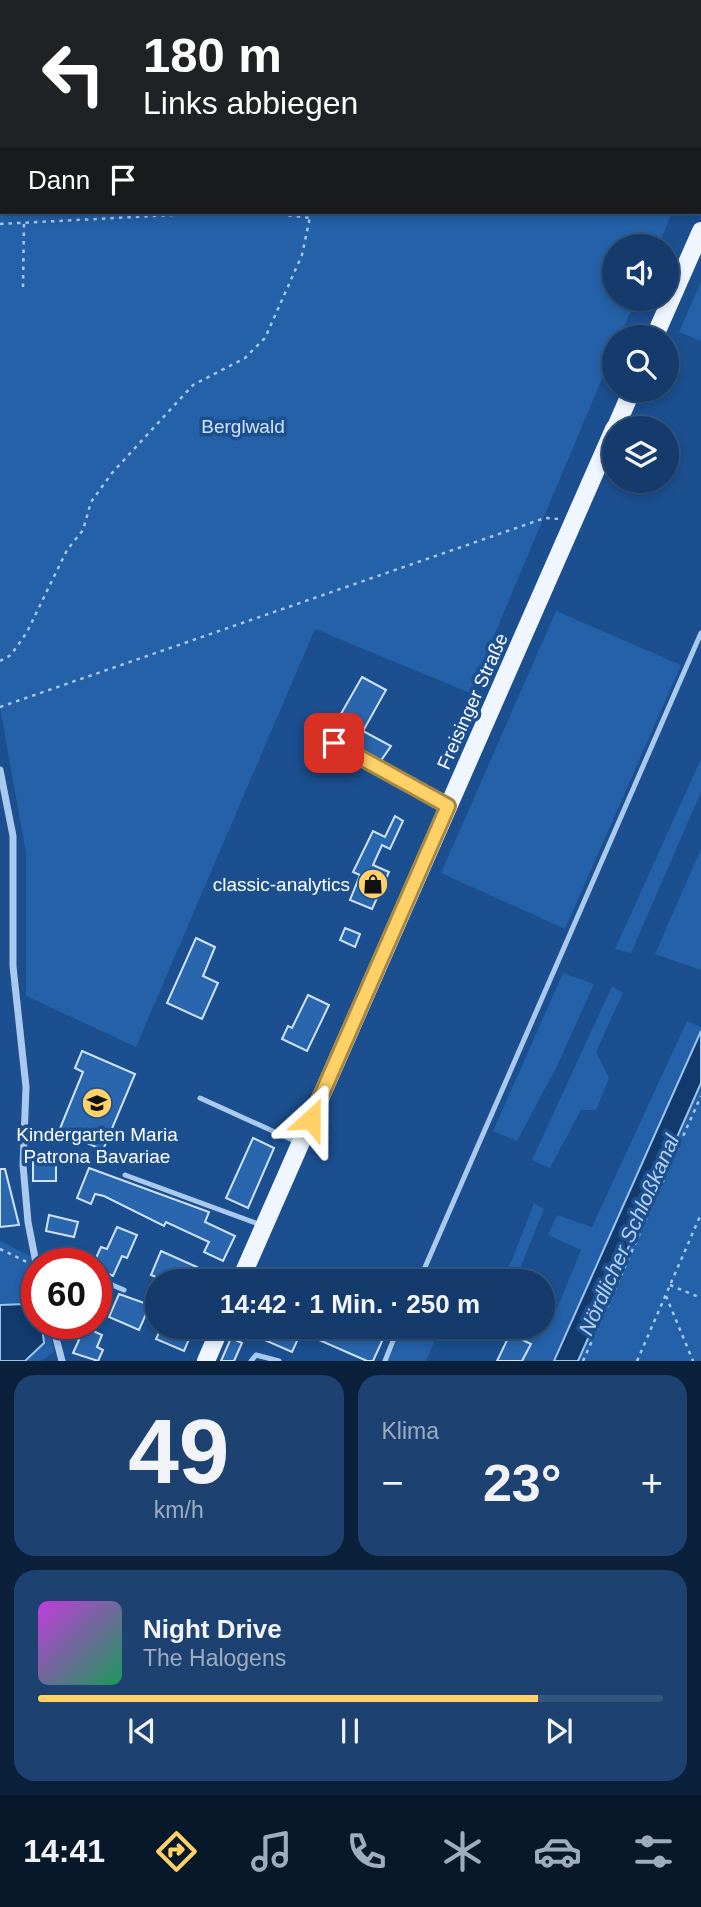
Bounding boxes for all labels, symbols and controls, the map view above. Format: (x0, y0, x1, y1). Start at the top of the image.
icon: left (28, 28, 119, 119)
text: 180 m (143, 28, 282, 82)
text: Links abbiegen (143, 85, 358, 121)
icon: arrive (104, 161, 142, 199)
text: Dann (28, 165, 90, 195)
map controls (602, 234, 679, 493)
button: sound (602, 234, 679, 311)
button: search (602, 325, 679, 402)
park label: Berglwald (201, 416, 285, 437)
button: layers (602, 416, 679, 493)
street label: Freisinger Straße (433, 630, 512, 773)
pin (304, 713, 364, 773)
icon: arrive (315, 724, 353, 762)
shop icon: classic-analytics (356, 867, 390, 901)
place label: classic-analytics (213, 874, 350, 895)
position arrow (274, 1082, 348, 1156)
school or university icon: Kindergarten Maria Patrona Bavariae (80, 1086, 114, 1120)
place label: Kindergarten Maria Patrona Bavariae (16, 1124, 178, 1167)
water label: Nördlicher Schloßkanal (574, 1130, 684, 1339)
speed limit sign: 60 (21, 1248, 112, 1339)
text: 14:42 · 1 Min. · 250 m (220, 1289, 480, 1319)
text: 49 (128, 1401, 229, 1502)
text: Klima (382, 1418, 439, 1444)
text: 23° (483, 1454, 562, 1512)
text: − (382, 1462, 404, 1504)
text: + (641, 1462, 663, 1504)
text: km/h (154, 1497, 204, 1523)
text: Night Drive (143, 1614, 282, 1644)
text: The Halogens (143, 1645, 286, 1671)
icon: previous (123, 1712, 161, 1750)
icon: pause (331, 1712, 369, 1750)
icon: next (540, 1712, 578, 1750)
icon: directions (152, 1827, 201, 1876)
icon: music (247, 1827, 296, 1876)
icon: phone (342, 1827, 391, 1876)
icon: climate (438, 1827, 487, 1876)
icon: car (533, 1827, 582, 1876)
icon: filters (629, 1827, 678, 1876)
text: 14:41 (23, 1833, 105, 1869)

